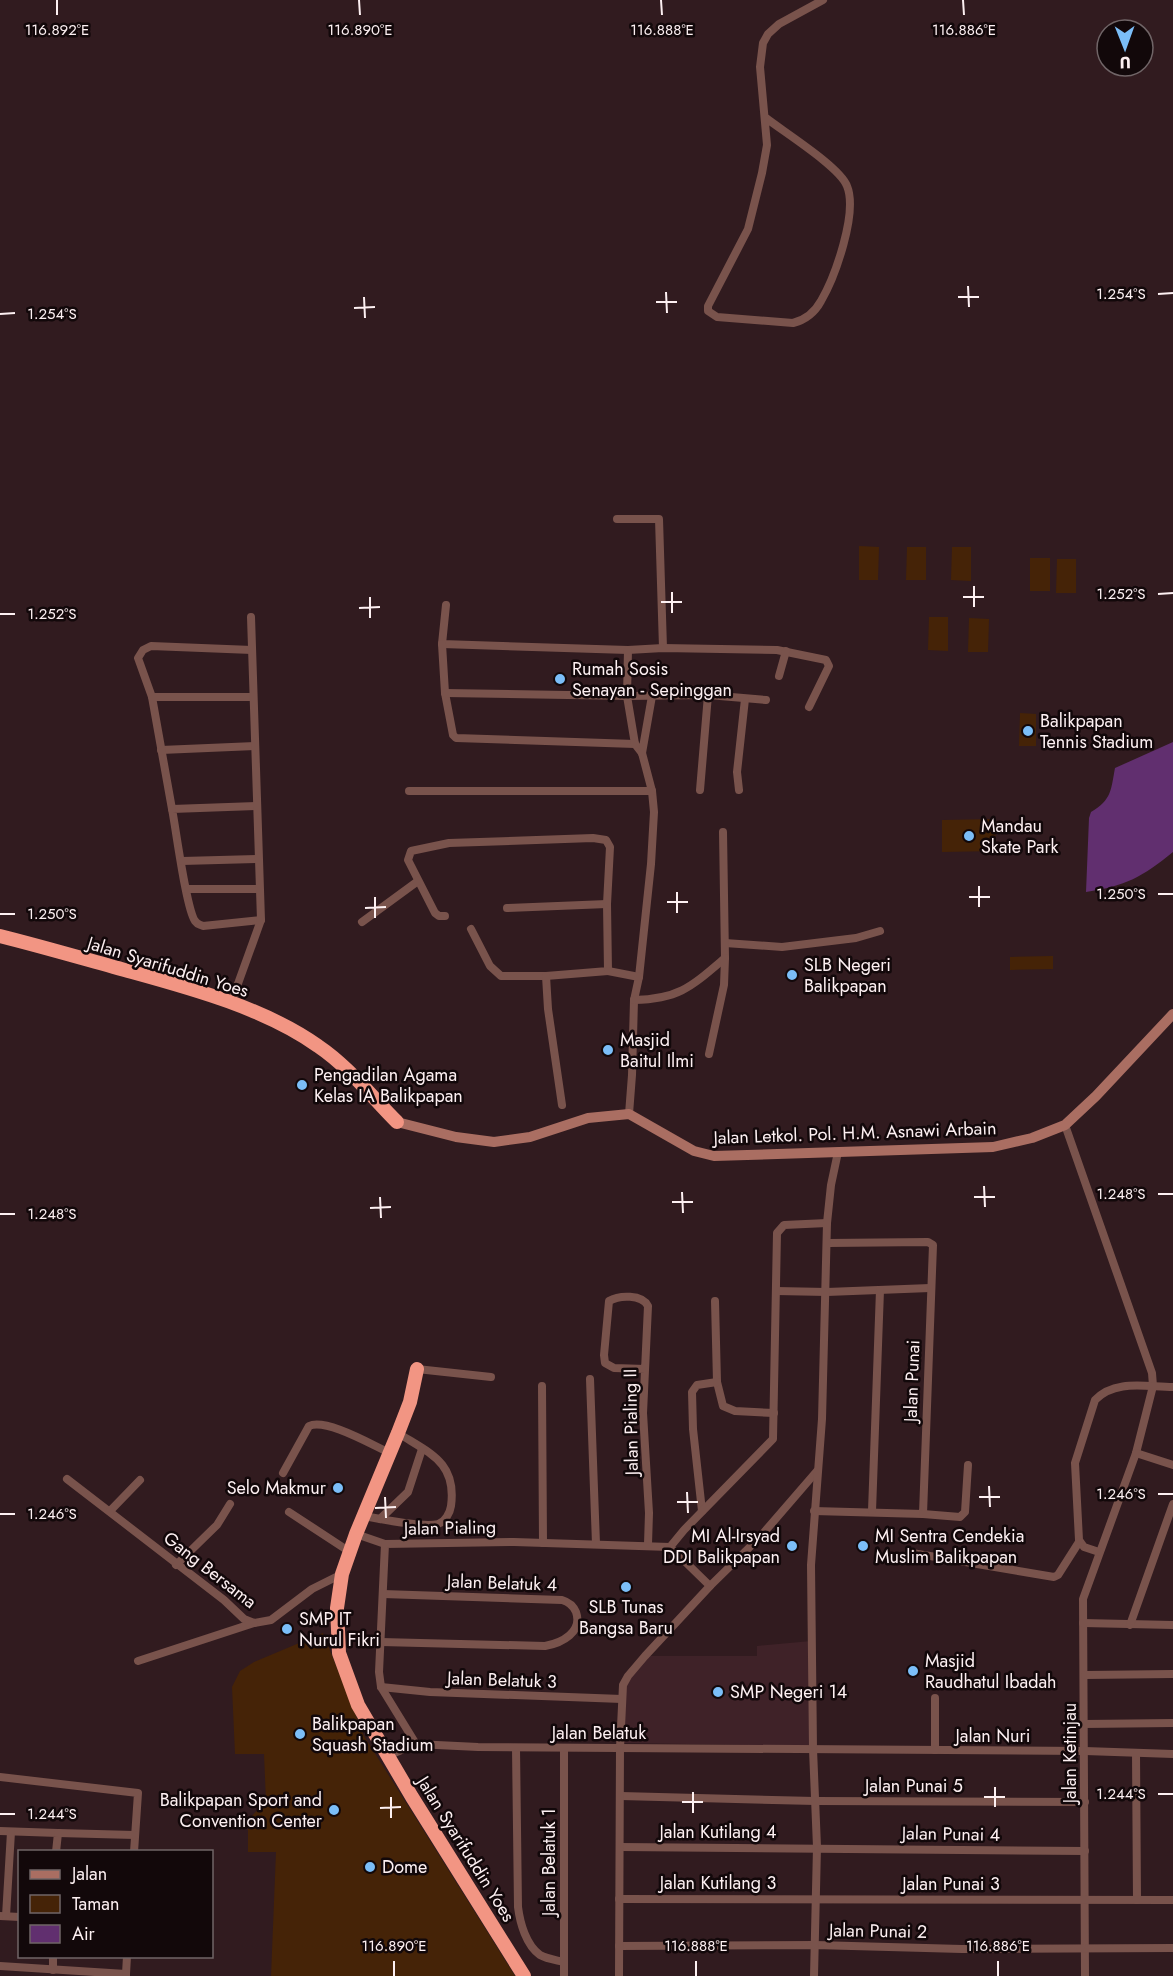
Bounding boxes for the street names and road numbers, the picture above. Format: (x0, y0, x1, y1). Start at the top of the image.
street label: Jalan Syarifuddin Yoes (82, 930, 252, 1004)
street label: Jalan Letkol. Pol. H.M. Asnawi Arbain (711, 1115, 997, 1151)
street label: Jalan Punai (898, 1339, 926, 1425)
street label: Jalan Pialing II (617, 1368, 645, 1478)
street label: Jalan Pialing (402, 1514, 496, 1542)
street label: Gang Bersama (158, 1525, 262, 1615)
street label: Jalan Belatuk 4 (444, 1568, 558, 1598)
street label: Jalan Belatuk 3 (445, 1665, 557, 1695)
street label: Jalan Ketinjau (1057, 1703, 1083, 1805)
street label: Jalan Belatuk (550, 1720, 646, 1746)
street label: Jalan Nuri (954, 1723, 1030, 1749)
street label: Jalan Syarifuddin Yoes (410, 1770, 521, 1927)
street label: Jalan Punai 5 (863, 1773, 963, 1799)
street label: Jalan Belatuk 1 (536, 1808, 562, 1918)
street label: Jalan Kutilang 4 (657, 1819, 777, 1845)
street label: Jalan Punai 4 (900, 1820, 1000, 1848)
street label: Jalan Kutilang 3 (658, 1870, 776, 1896)
street label: Jalan Punai 3 (900, 1871, 1000, 1897)
street label: Jalan Punai 2 (827, 1917, 927, 1945)

